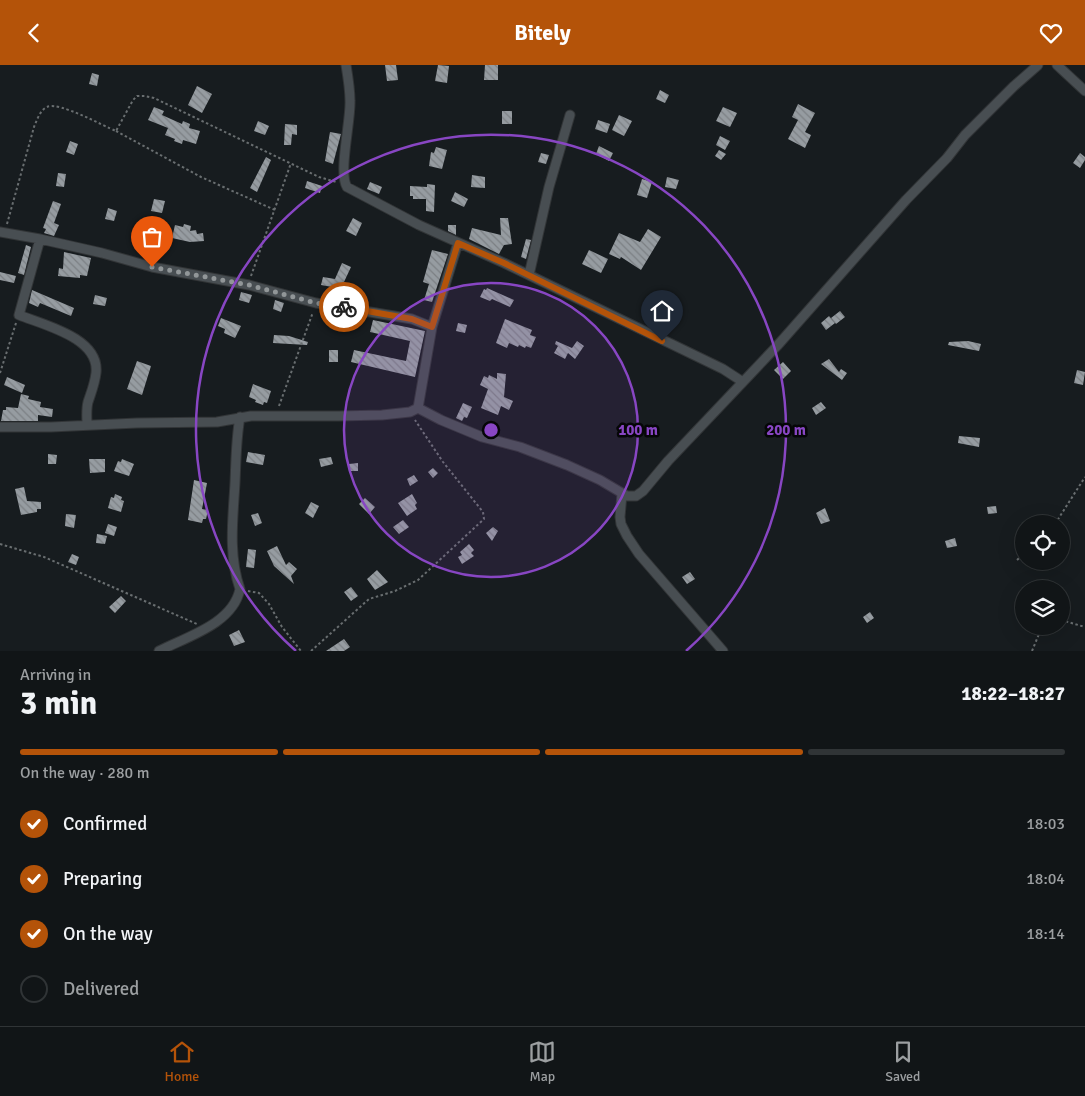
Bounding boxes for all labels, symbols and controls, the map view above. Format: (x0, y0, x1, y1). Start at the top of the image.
icon: back (20, 19, 48, 47)
text: Bitely (514, 19, 571, 46)
icon: heart (1037, 19, 1065, 47)
pin (131, 216, 173, 267)
icon: bag (138, 223, 166, 251)
courier (319, 282, 369, 332)
pin (641, 290, 683, 341)
icon: bike (330, 293, 358, 321)
icon: home (648, 297, 676, 325)
centre of rings (482, 421, 500, 439)
text: 100 m (618, 421, 658, 439)
text: 200 m (766, 421, 806, 439)
map controls (1015, 515, 1070, 635)
button: locate (1015, 515, 1070, 570)
button: layers (1015, 580, 1070, 635)
text: Arriving in (20, 665, 91, 685)
text: 18:22–18:27 (961, 682, 1065, 706)
text: 3 min (20, 684, 97, 723)
text: On the way · 280 m (20, 763, 150, 783)
icon: check (20, 810, 48, 838)
text: Confirmed (63, 812, 147, 836)
text: 18:03 (1026, 814, 1065, 834)
icon: check (20, 865, 48, 893)
text: Preparing (63, 867, 142, 891)
text: 18:04 (1026, 869, 1065, 889)
icon: check (20, 920, 48, 948)
text: On the way (63, 922, 153, 946)
text: 18:14 (1026, 924, 1065, 944)
text: Delivered (63, 977, 139, 1001)
tab: Home (164, 1038, 199, 1085)
tab: Map (528, 1038, 556, 1085)
tab: Saved (885, 1038, 921, 1085)

